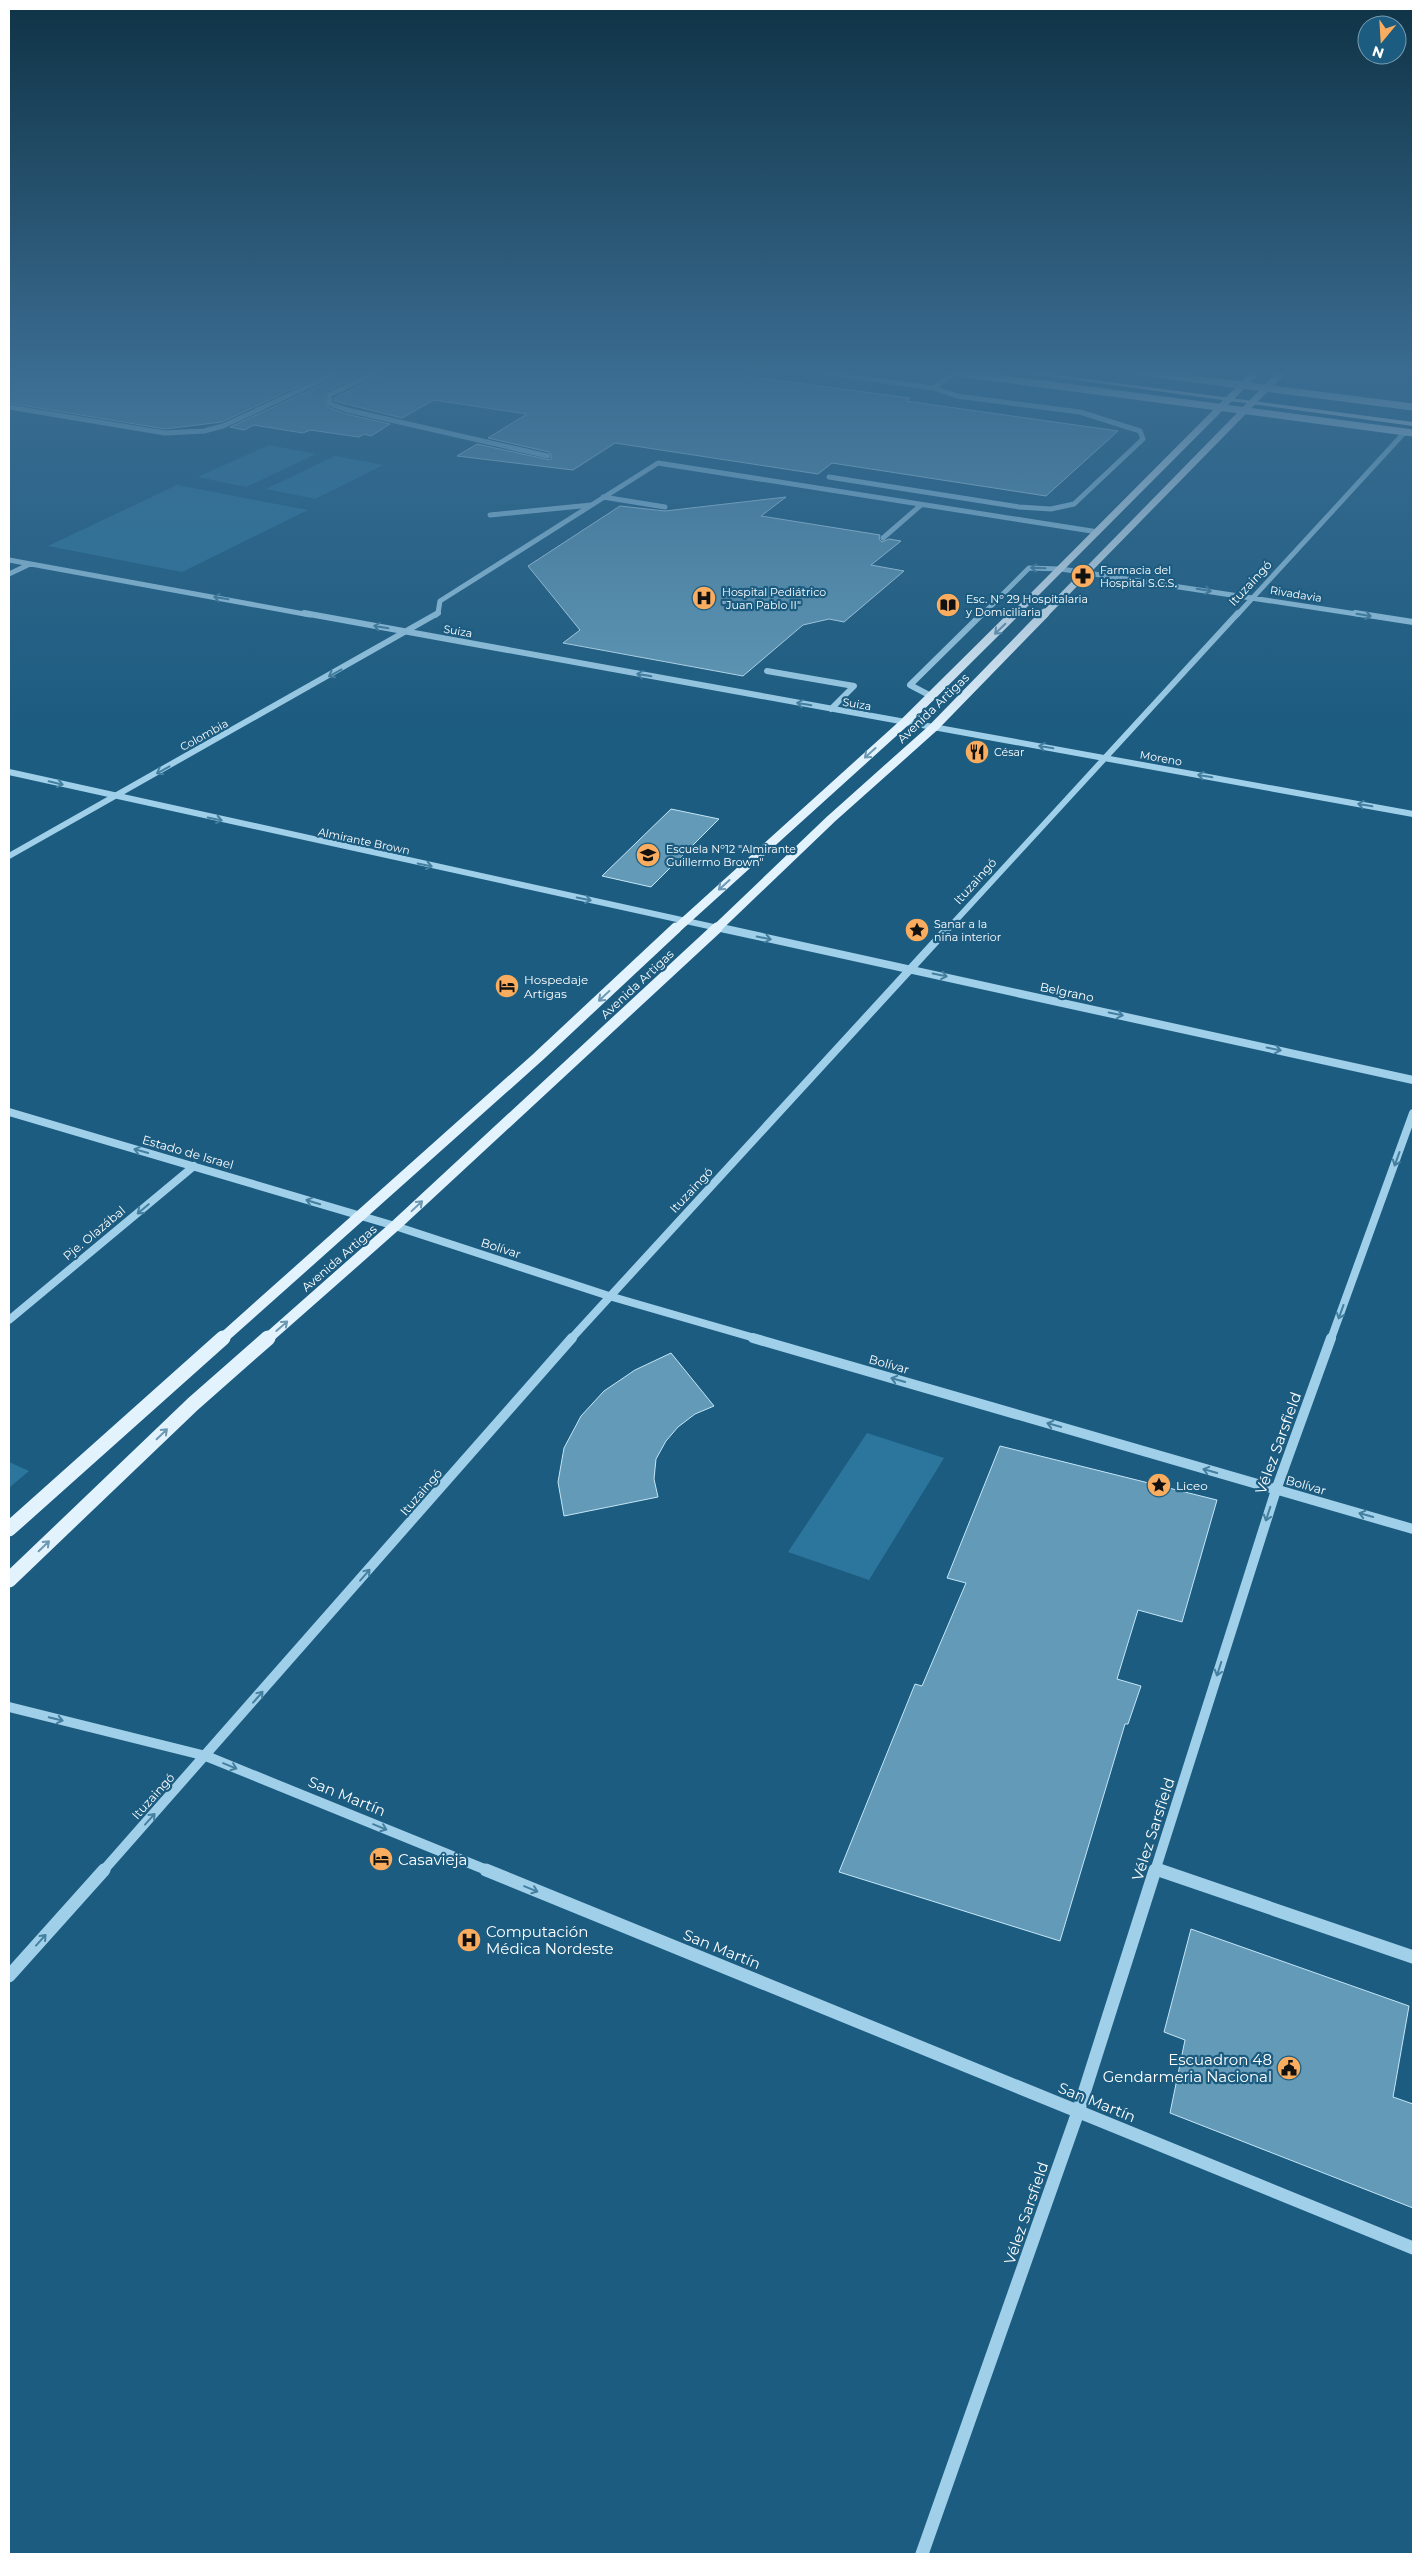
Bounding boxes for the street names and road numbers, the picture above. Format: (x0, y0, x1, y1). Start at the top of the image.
street label: Ituzaingó (1225, 557, 1275, 609)
street label: Rivadavia (1269, 583, 1323, 605)
street label: Suiza (442, 622, 474, 640)
street label: Avenida Artigas (894, 670, 972, 746)
street label: Suiza (841, 695, 873, 713)
street label: Colombia (177, 716, 231, 754)
street label: Moreno (1139, 747, 1183, 769)
street label: Almirante Brown (317, 824, 411, 858)
street label: Ituzaingó (950, 855, 1000, 907)
street label: Avenida Artigas (597, 946, 677, 1022)
street label: Belgrano (1039, 979, 1095, 1005)
street label: Estado de Israel (141, 1132, 235, 1172)
street label: Ituzaingó (666, 1164, 716, 1216)
street label: Pje. Olazábal (60, 1203, 128, 1263)
street label: Avenida Artigas (298, 1221, 380, 1295)
street label: Bolívar (479, 1235, 523, 1262)
street label: Bolívar (867, 1351, 911, 1377)
street label: Vélez Sarsfield (1251, 1389, 1305, 1497)
street label: Ituzaingó (397, 1466, 445, 1518)
street label: Bolívar (1284, 1472, 1328, 1498)
street label: Ituzaingó (128, 1770, 178, 1822)
street label: San Martín (306, 1772, 388, 1820)
street label: Vélez Sarsfield (1127, 1775, 1179, 1883)
street label: San Martín (681, 1925, 763, 1973)
street label: San Martín (1056, 2078, 1138, 2126)
street label: Vélez Sarsfield (1000, 2159, 1052, 2267)

